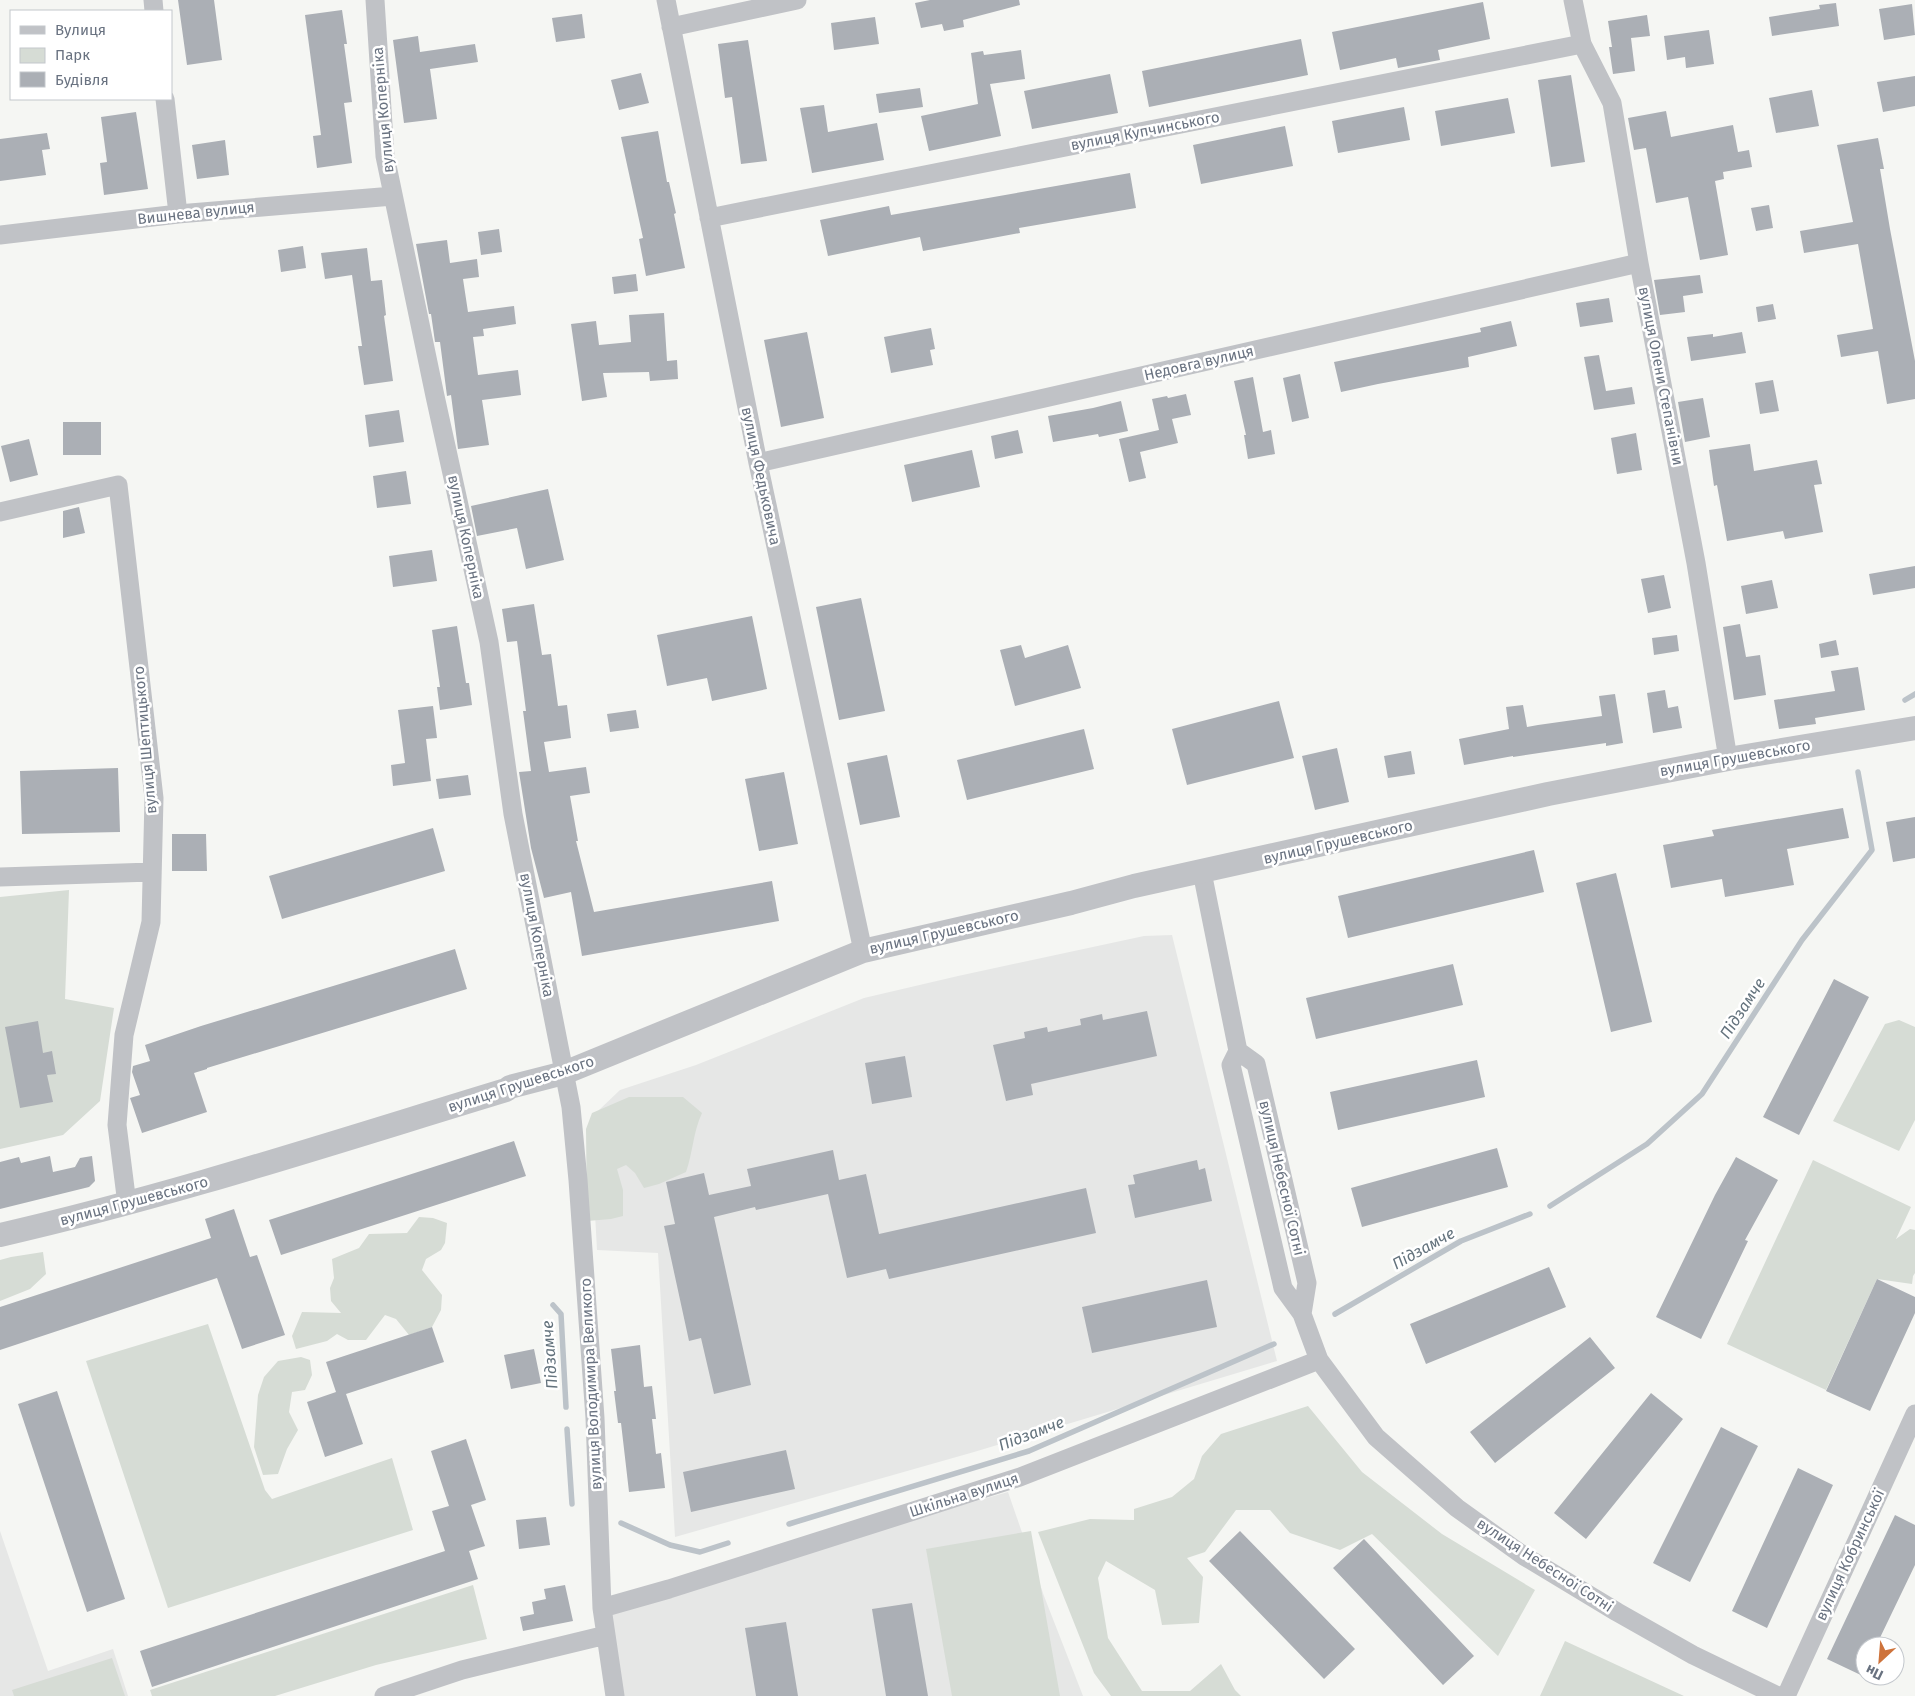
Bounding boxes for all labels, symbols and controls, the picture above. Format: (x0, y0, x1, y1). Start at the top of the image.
legend (10, 10, 172, 100)
text: Вулиця (55, 21, 106, 39)
text: Парк (55, 46, 90, 64)
street label: вулиця Коперніка (369, 46, 397, 174)
text: Будівля (55, 71, 109, 89)
street label: вулиця Купчинського (1069, 108, 1221, 154)
street label: Вишнева вулиця (137, 198, 255, 228)
street label: вулиця Олени Степанівни (1635, 285, 1687, 467)
street label: Недовга вулиця (1142, 342, 1256, 384)
street label: вулиця Федьковича (738, 405, 784, 547)
street label: вулиця Коперніка (444, 473, 488, 601)
street label: вулиця Шептицького (130, 665, 160, 815)
street label: вулиця Грушевського (1658, 736, 1812, 780)
street label: вулиця Грушевського (1262, 816, 1414, 868)
street label: вулиця Коперніка (516, 871, 558, 999)
street label: вулиця Грушевського (868, 906, 1020, 958)
water label: Підзамче (1716, 974, 1769, 1042)
street label: вулиця Грушевського (446, 1052, 596, 1116)
street label: вулиця Небесної Сотні (1255, 1099, 1309, 1257)
street label: вулиця Грушевського (58, 1173, 210, 1229)
water label: Підзамче (1389, 1223, 1458, 1273)
street label: вулиця Володимира Великого (576, 1277, 606, 1491)
water label: Підзамче (538, 1320, 561, 1390)
water label: Підзамче (996, 1412, 1067, 1455)
street label: Шкільна вулиця (907, 1469, 1021, 1521)
street label: вулиця Кобринської (1812, 1486, 1889, 1623)
street label: вулиця Небесної Сотні (1474, 1514, 1616, 1616)
north arrow (1855, 1636, 1905, 1686)
text: Пн (1863, 1661, 1886, 1684)

